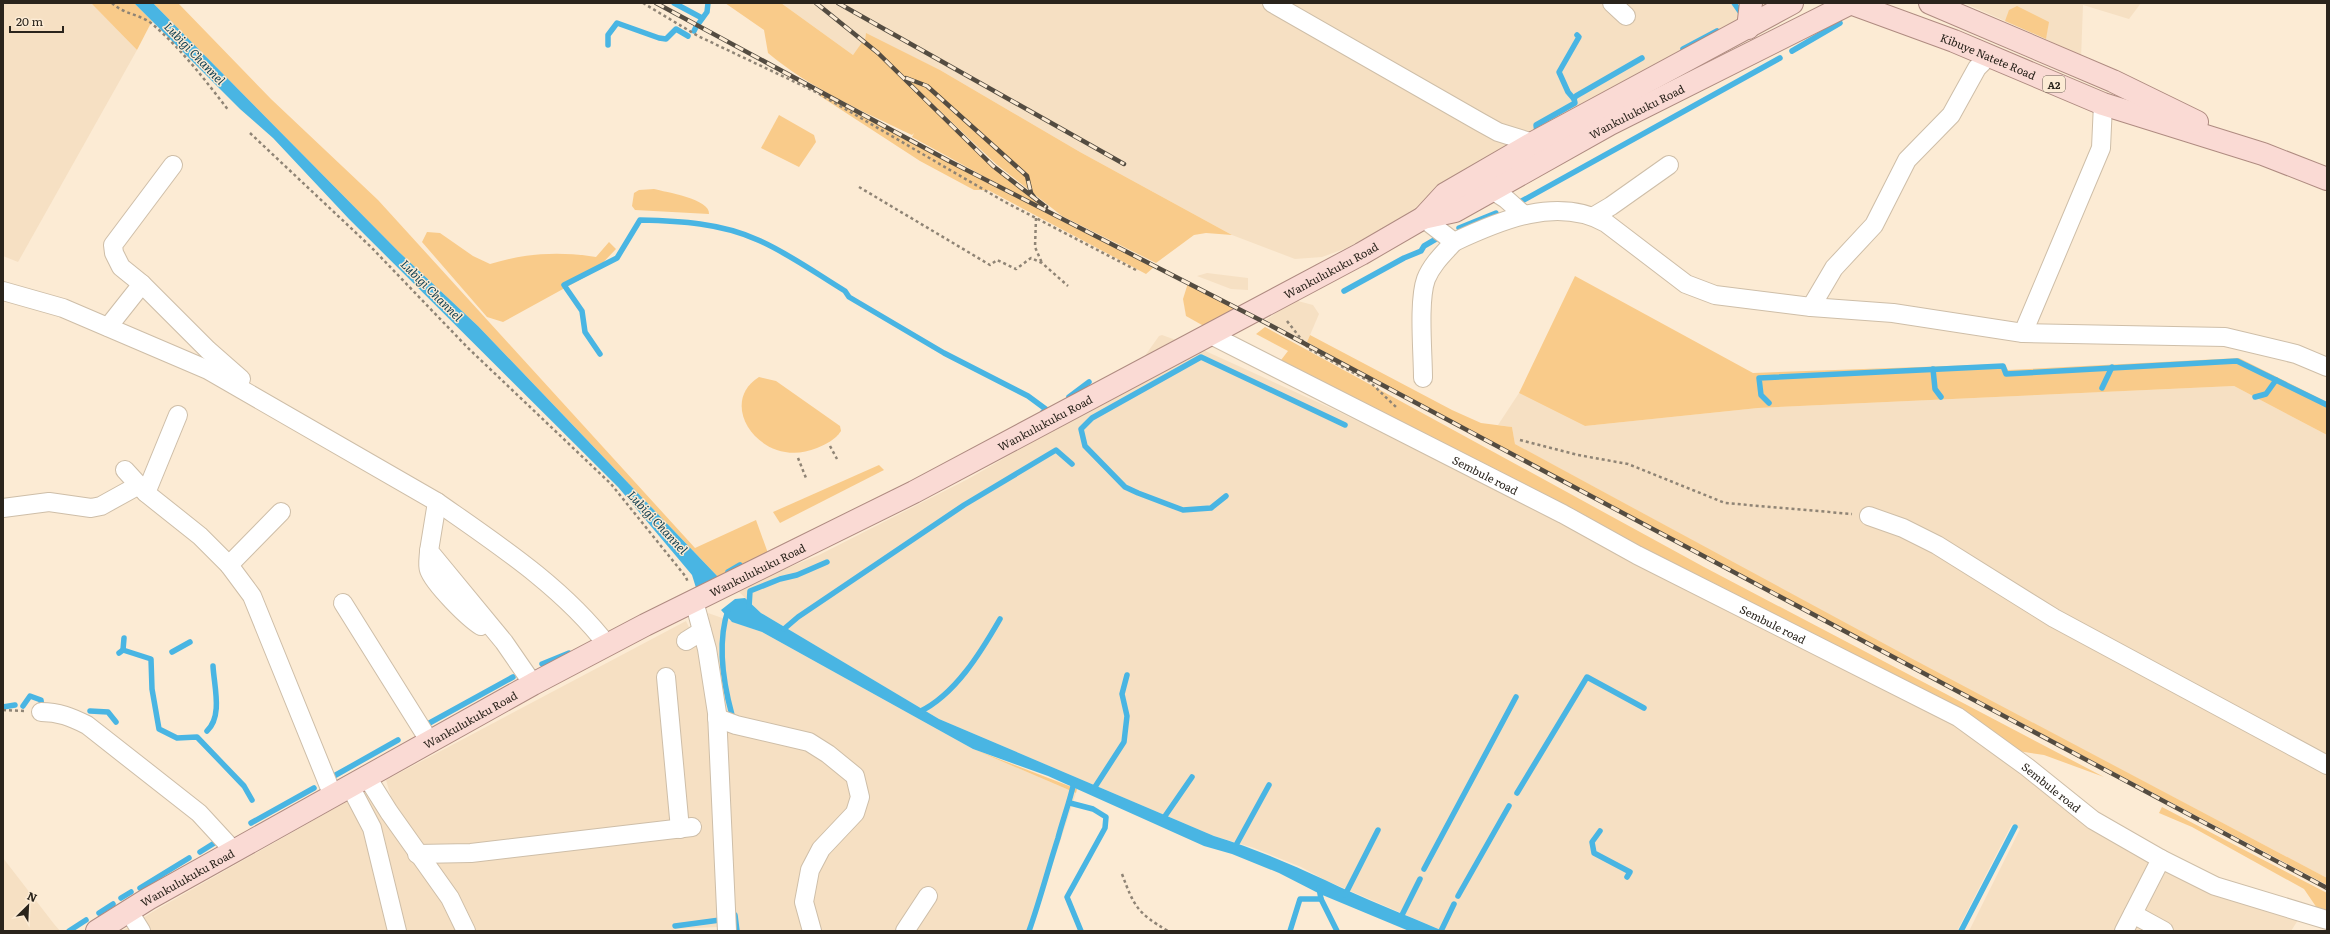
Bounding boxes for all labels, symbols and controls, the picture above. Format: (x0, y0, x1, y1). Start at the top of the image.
scale bar (10, 8, 63, 34)
text: 20 m (16, 12, 43, 30)
water label: Lubigi Channel (160, 18, 230, 89)
street label: Kibuye Natete Road (1938, 29, 2039, 83)
road number: A2 (2043, 76, 2065, 92)
street label: Wankulukuku Road (1586, 80, 1687, 142)
street label: Wankulukuku Road (1281, 238, 1381, 302)
water label: Lubigi Channel (397, 255, 467, 325)
street label: Wankulukuku Road (995, 390, 1095, 454)
street label: Sembule road (1450, 451, 1521, 498)
water label: Lubigi Channel (624, 486, 693, 558)
street label: Wankulukuku Road (707, 539, 808, 600)
street label: Sembule road (1737, 600, 1809, 647)
street label: Wankulukuku Road (420, 686, 520, 752)
street label: Sembule road (2019, 758, 2085, 816)
street label: Wankulukuku Road (137, 844, 237, 910)
north arrow (8, 886, 48, 926)
text: N (25, 887, 40, 905)

